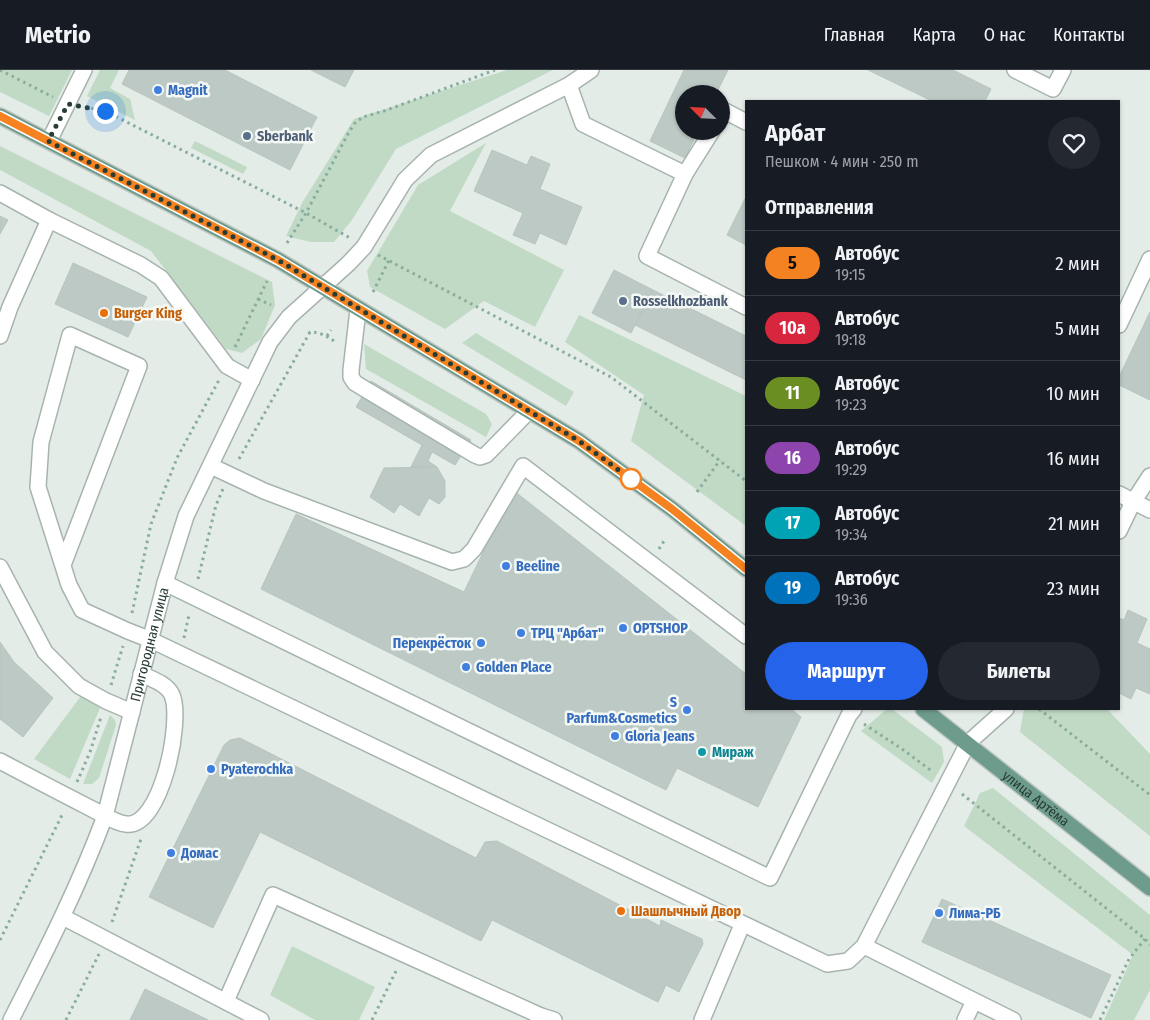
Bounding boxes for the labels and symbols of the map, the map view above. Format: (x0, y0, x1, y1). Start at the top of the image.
place label: Magnit (168, 82, 209, 99)
marker: Magnit (152, 84, 164, 96)
north arrow (675, 85, 730, 140)
your location (93, 99, 118, 124)
place label: Sberbank (257, 128, 314, 145)
marker: Sberbank (241, 130, 253, 142)
place label: Rosselkhozbank (633, 293, 729, 310)
marker: Rosselkhozbank (617, 295, 629, 307)
place label: Burger King (114, 305, 182, 322)
marker: Burger King (98, 307, 110, 319)
unlabelled marker (620, 468, 642, 490)
place label: Beeline (516, 558, 560, 575)
marker: Beeline (500, 560, 512, 572)
street label: Пригородная улица (127, 585, 173, 703)
place label: OPTSHOP (633, 620, 688, 637)
marker: OPTSHOP (617, 622, 629, 634)
place label: ТРЦ "Арбат" (531, 625, 604, 642)
marker: ТРЦ "Арбат" (515, 627, 527, 639)
place label: Перекрёсток (393, 635, 472, 652)
marker: Перекрёсток (475, 637, 487, 649)
place label: Golden Place (476, 659, 552, 676)
marker: Golden Place (460, 661, 472, 673)
place label: S Parfum&Cosmetics (566, 694, 677, 727)
marker: S Parfum&Cosmetics (681, 704, 693, 716)
place label: Gloria Jeans (625, 728, 695, 745)
marker: Gloria Jeans (609, 730, 621, 742)
place label: Мираж (712, 744, 754, 761)
marker: Мираж (696, 746, 708, 758)
place label: Pyaterochka (221, 761, 293, 778)
marker: Pyaterochka (205, 763, 217, 775)
street label: улица Артёма (999, 767, 1073, 830)
place label: Домас (180, 845, 219, 862)
marker: Домас (165, 847, 177, 859)
place label: Шашлычный Двор (631, 903, 741, 920)
marker: Шашлычный Двор (615, 905, 627, 917)
place label: Лима-РБ (949, 905, 1001, 922)
marker: Лима-РБ (933, 907, 945, 919)

